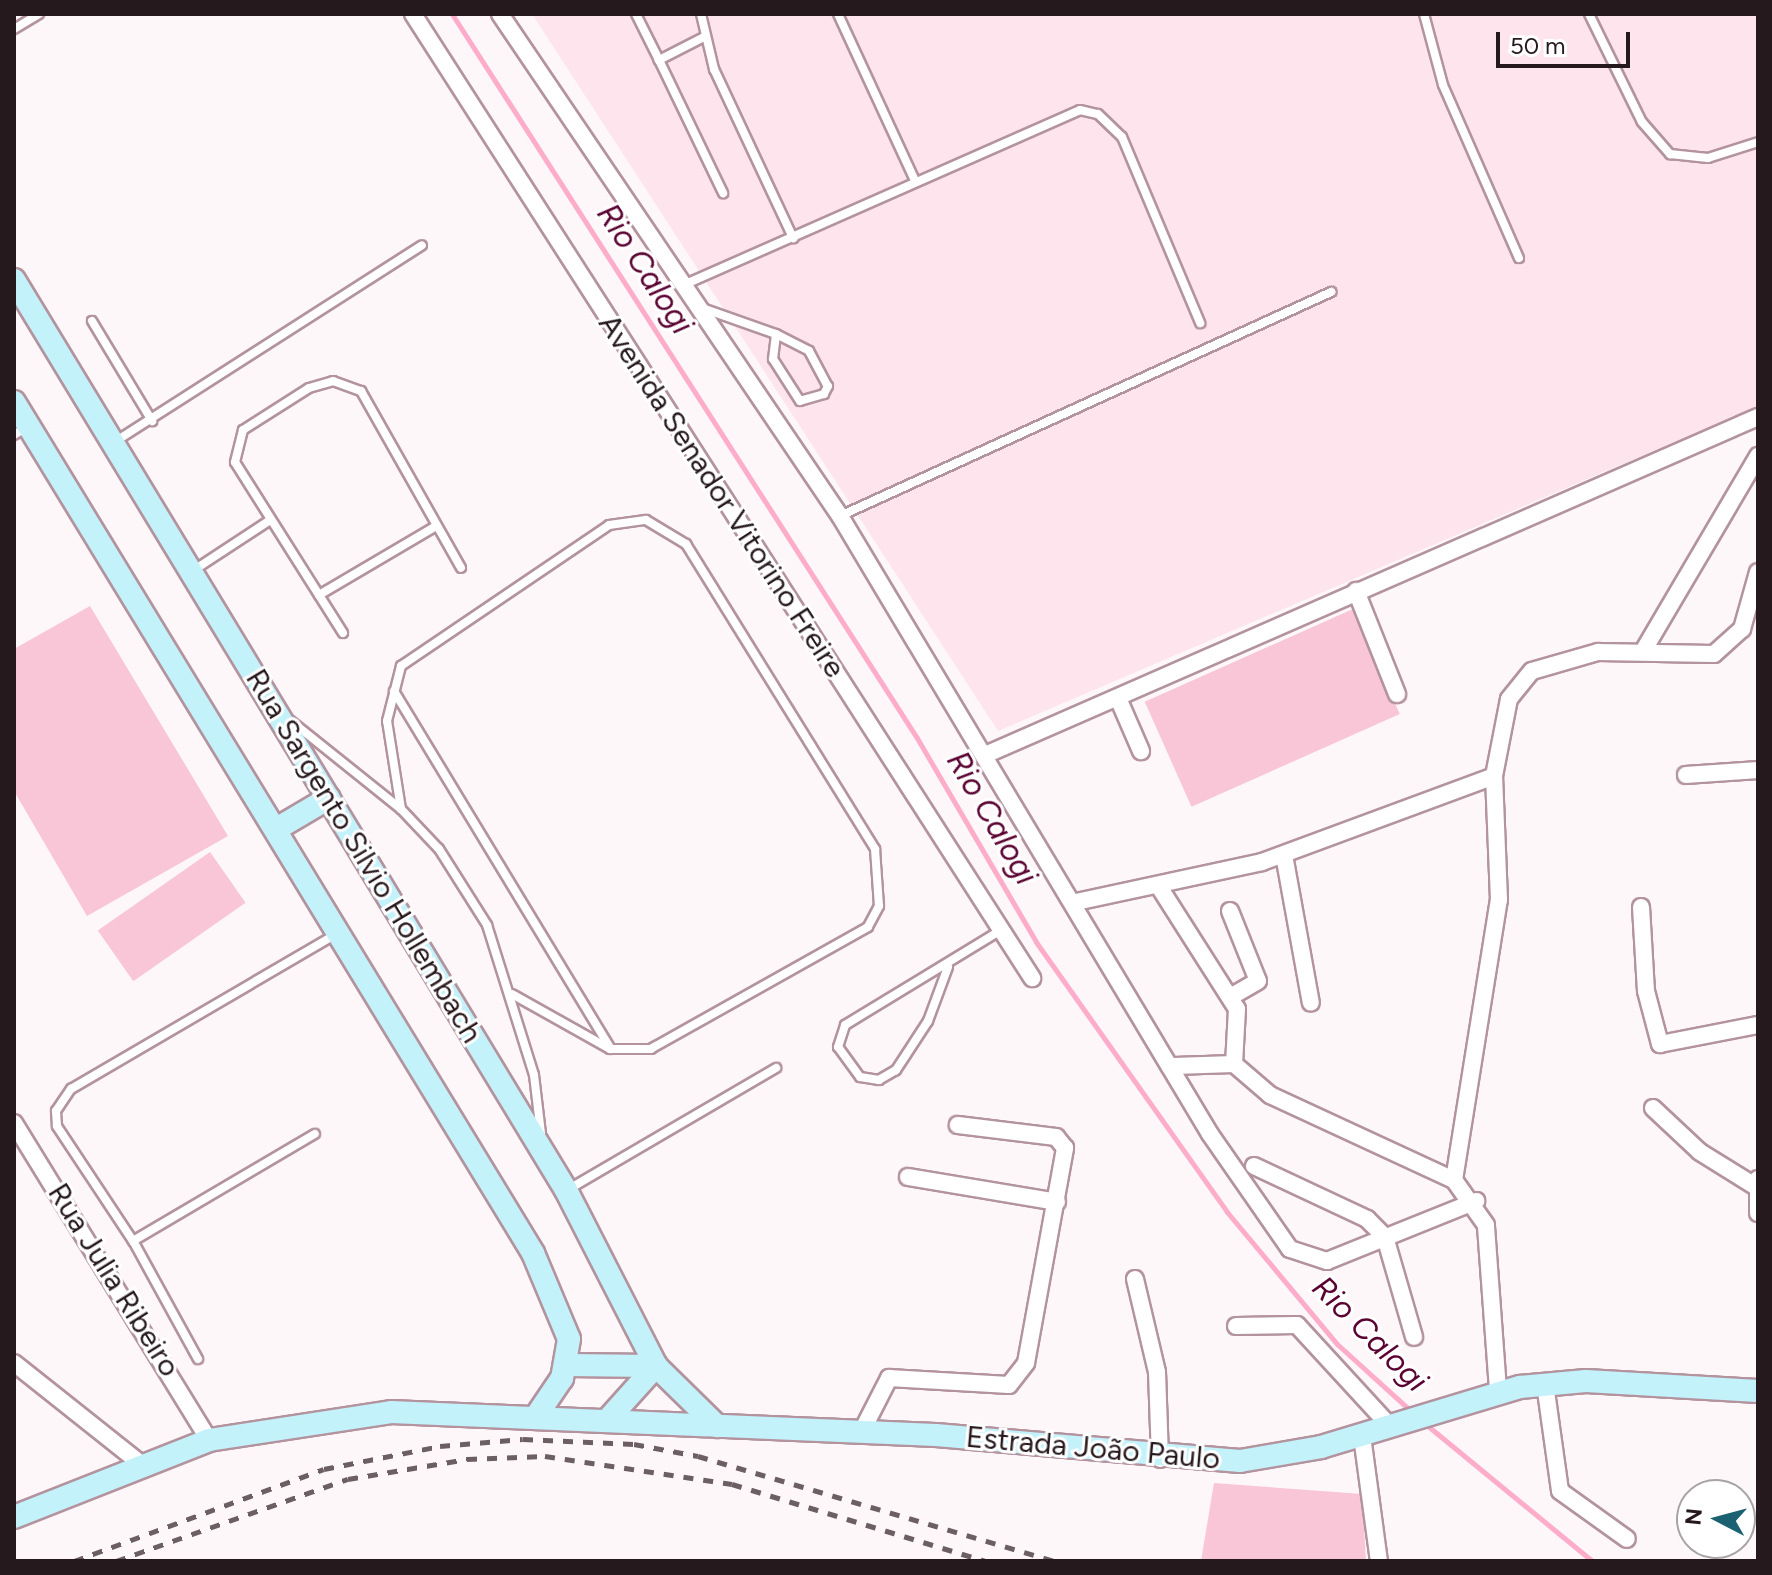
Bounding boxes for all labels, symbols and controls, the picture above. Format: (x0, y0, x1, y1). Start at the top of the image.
scale bar (1500, 16, 1634, 66)
text: 50 m (1510, 31, 1566, 60)
water label: Rio Calogi (589, 197, 701, 341)
street label: Avenida Senador Vitorino Freire (591, 308, 853, 684)
street label: Rua Sargento Silvio Hollembach (238, 663, 490, 1049)
water label: Rio Calogi (938, 744, 1046, 892)
street label: Rua Julia Ribeiro (40, 1177, 188, 1383)
water label: Rio Calogi (1304, 1268, 1436, 1400)
street label: Estrada João Paulo (964, 1419, 1222, 1477)
north arrow (1676, 1479, 1756, 1559)
text: N (1679, 1507, 1708, 1527)

